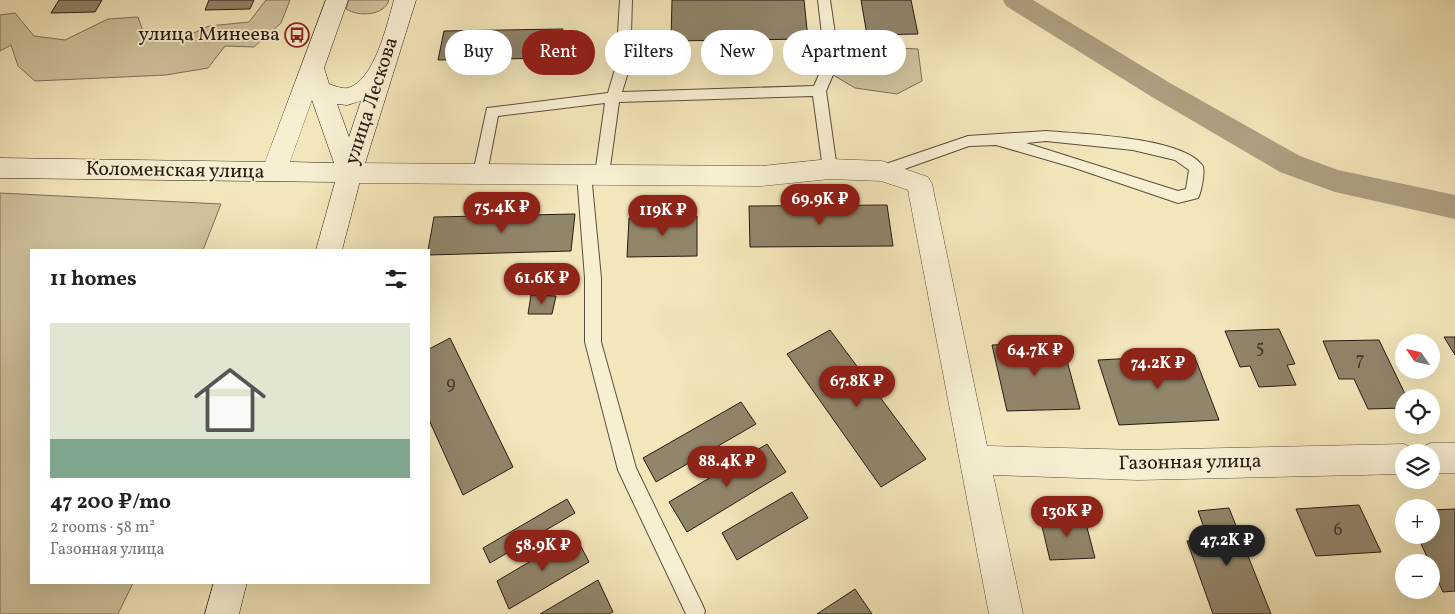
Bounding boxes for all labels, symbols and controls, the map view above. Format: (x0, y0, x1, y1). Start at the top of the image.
place label: улица Минеева (138, 21, 280, 49)
bus stop icon: улица Минеева (284, 22, 310, 48)
chip: Buy (445, 30, 512, 75)
chip: Rent (522, 30, 595, 75)
chip: Filters (605, 30, 691, 75)
chip: New (701, 30, 773, 75)
chip: Apartment (783, 30, 906, 75)
street label: улица Лескова (338, 34, 406, 168)
street label: Коломенская улица (85, 155, 265, 187)
pin: 69.9K ₽ (774, 184, 866, 226)
text: 69.9K ₽ (792, 189, 848, 211)
pin: 75.4K ₽ (456, 192, 548, 234)
pin: 119K ₽ (622, 194, 704, 237)
text: 75.4K ₽ (474, 197, 530, 219)
text: 119K ₽ (639, 200, 687, 222)
pin: 61.6K ₽ (496, 262, 588, 305)
text: 11 homes (50, 265, 137, 294)
icon: filters (382, 265, 410, 293)
text: 61.6K ₽ (515, 268, 569, 290)
pin: 64.7K ₽ (989, 334, 1081, 377)
north arrow (1395, 334, 1440, 379)
map controls (1395, 334, 1440, 599)
house number: 5 (1256, 336, 1264, 361)
text: 64.7K ₽ (1007, 340, 1063, 362)
pin: 74.2K ₽ (1112, 348, 1204, 390)
house number: 7 (1356, 348, 1364, 373)
text: 74.2K ₽ (1131, 353, 1185, 375)
icon: home (185, 355, 275, 445)
pin: 67.8K ₽ (811, 366, 903, 408)
text: 67.8K ₽ (830, 371, 884, 393)
house number: 9 (446, 372, 456, 397)
button: locate (1395, 389, 1440, 434)
button: layers (1395, 444, 1440, 489)
pin: 88.4K ₽ (681, 446, 773, 488)
street label: Газонная улица (1118, 448, 1262, 478)
text: 88.4K ₽ (698, 451, 756, 473)
text: 47 200 ₽/mo (50, 488, 171, 517)
pin: 130K ₽ (1026, 496, 1108, 538)
button: + (1395, 499, 1440, 544)
text: 130K ₽ (1042, 501, 1092, 523)
text: 2 rooms · 58 m² (50, 517, 155, 539)
house number: 6 (1333, 518, 1343, 543)
pin: 47.2K ₽ (1181, 524, 1273, 567)
pin: 58.9K ₽ (497, 530, 589, 572)
text: 47.2K ₽ (1200, 530, 1254, 552)
text: 58.9K ₽ (515, 535, 571, 557)
text: Газонная улица (50, 539, 164, 561)
button: − (1395, 554, 1440, 599)

